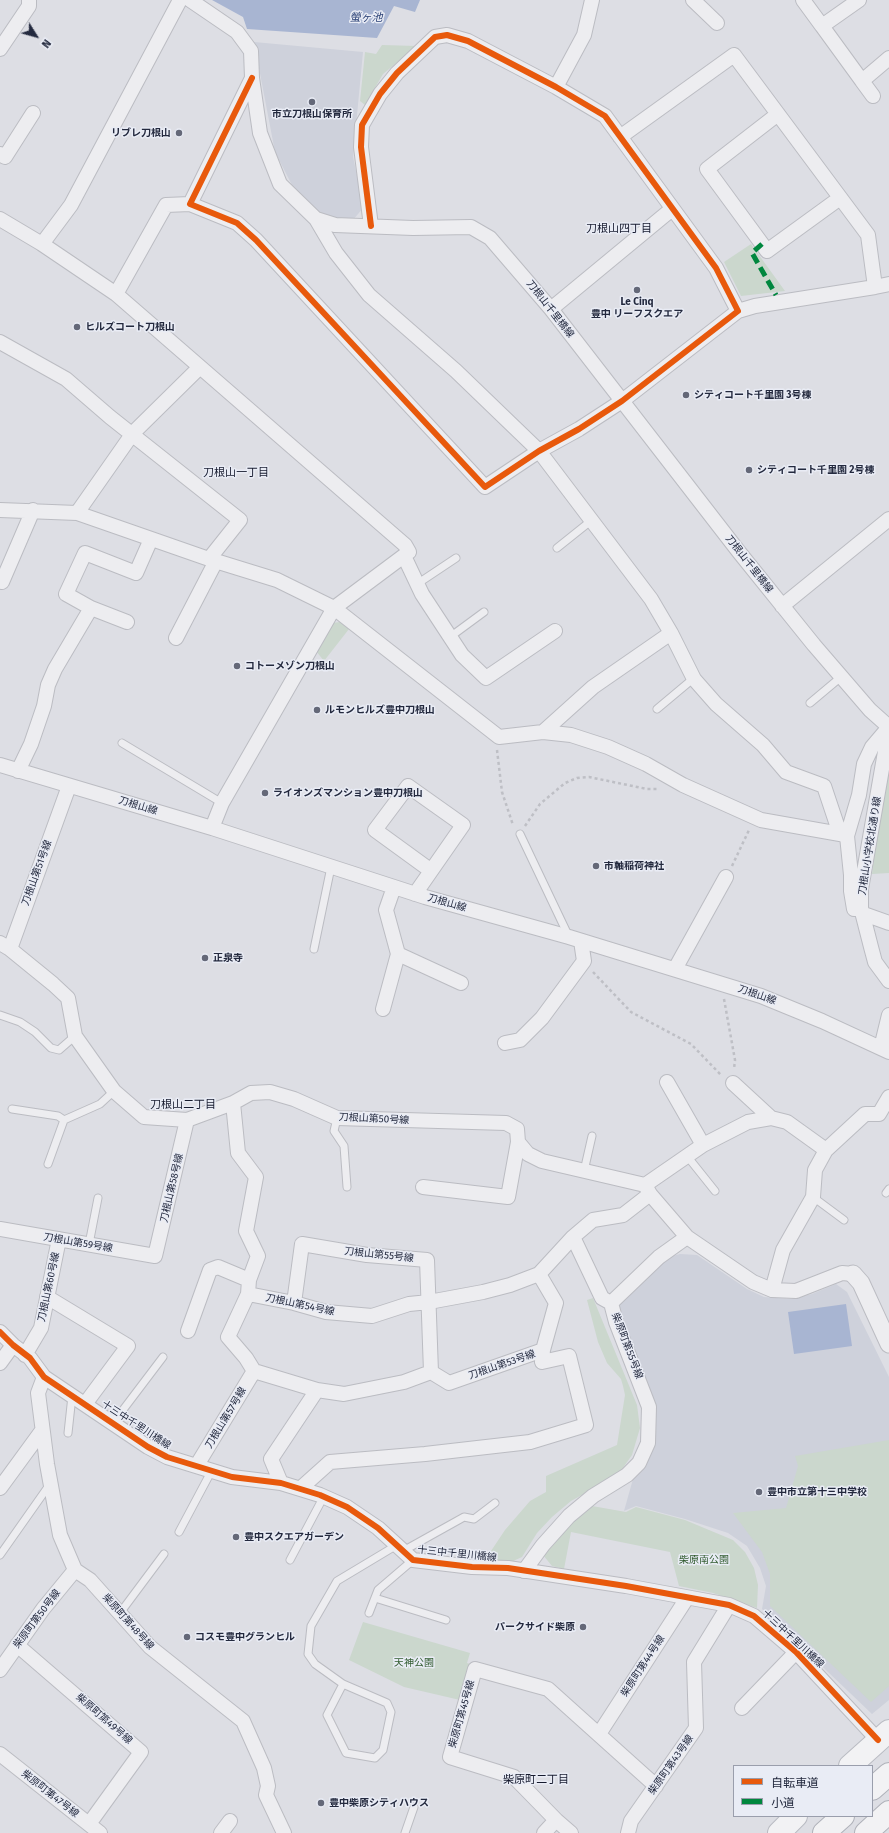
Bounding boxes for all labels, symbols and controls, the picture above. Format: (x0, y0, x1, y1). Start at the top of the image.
water label: 螢ヶ池 (350, 11, 382, 25)
north arrow (16, 16, 56, 56)
text: N (39, 37, 53, 50)
marker: 市立刀根山保育所 (307, 97, 317, 107)
place label: 市立刀根山保育所 (272, 108, 352, 120)
place label: リブレ刀根山 (111, 127, 171, 139)
marker: リブレ刀根山 (174, 128, 184, 138)
district label: 刀根山四丁目 (586, 222, 652, 236)
street label: 刀根山千里橋線 (524, 278, 576, 340)
marker: Le Cinq 豊中 リーフスクエア (632, 285, 642, 295)
place label: Le Cinq 豊中 リーフスクエア (591, 296, 683, 320)
place label: ヒルズコート刀根山 (85, 321, 175, 333)
marker: ヒルズコート刀根山 (72, 322, 82, 332)
place label: シティコート千里園 3号棟 (694, 389, 812, 401)
marker: シティコート千里園 3号棟 (681, 390, 691, 400)
place label: シティコート千里園 2号棟 (757, 464, 875, 476)
marker: シティコート千里園 2号棟 (744, 465, 754, 475)
district label: 刀根山一丁目 (203, 466, 269, 480)
street label: 刀根山千里橋線 (723, 533, 775, 595)
place label: コトーメゾン刀根山 (245, 660, 335, 672)
marker: コトーメゾン刀根山 (232, 661, 242, 671)
place label: ルモンヒルズ豊中刀根山 (325, 704, 435, 716)
marker: ルモンヒルズ豊中刀根山 (312, 705, 322, 715)
place label: ライオンズマンション豊中刀根山 (273, 787, 423, 799)
marker: ライオンズマンション豊中刀根山 (260, 788, 270, 798)
street label: 刀根山線 (117, 794, 159, 818)
street label: 刀根山小学校北通り線 (856, 796, 884, 896)
street label: 刀根山第51号線 (20, 839, 54, 907)
place label: 市軸稲荷神社 (604, 860, 664, 872)
marker: 市軸稲荷神社 (591, 861, 601, 871)
street label: 刀根山線 (426, 892, 468, 914)
place label: 正泉寺 (213, 952, 243, 964)
marker: 正泉寺 (200, 953, 210, 963)
street label: 刀根山線 (736, 983, 778, 1007)
district label: 刀根山二丁目 (150, 1098, 216, 1112)
street label: 刀根山第50号線 (338, 1111, 410, 1127)
street label: 刀根山第58号線 (158, 1152, 186, 1224)
street label: 刀根山第59号線 (42, 1231, 114, 1255)
street label: 刀根山第55号線 (344, 1245, 414, 1265)
street label: 刀根山第60号線 (36, 1251, 62, 1323)
street label: 刀根山第54号線 (264, 1292, 336, 1318)
street label: 柴原町第55号線 (609, 1311, 645, 1381)
street label: 刀根山第53号線 (467, 1348, 537, 1382)
street label: 刀根山第57号線 (203, 1385, 249, 1451)
street label: 十三中千里川橋線 (99, 1398, 173, 1452)
place label: 豊中市立第十三中学校 (767, 1486, 867, 1498)
marker: 豊中市立第十三中学校 (754, 1487, 764, 1497)
place label: 豊中スクエアガーデン (244, 1531, 344, 1543)
marker: 豊中スクエアガーデン (231, 1532, 241, 1542)
street label: 十三中千里川橋線 (417, 1544, 497, 1564)
park label: 柴原南公園 (679, 1554, 729, 1566)
street label: 柴原町第50号線 (11, 1587, 63, 1651)
street label: 柴原町第48号線 (100, 1592, 156, 1652)
street label: 十三中千里川橋線 (760, 1607, 826, 1671)
place label: パークサイド柴原 (495, 1621, 575, 1633)
marker: パークサイド柴原 (578, 1622, 588, 1632)
place label: コスモ豊中グランヒル (195, 1631, 295, 1643)
marker: コスモ豊中グランヒル (182, 1632, 192, 1642)
street label: 柴原町第44号線 (619, 1633, 667, 1699)
park label: 天神公園 (394, 1657, 434, 1669)
street label: 柴原町第45号線 (447, 1679, 477, 1749)
street label: 柴原町第49号線 (74, 1691, 134, 1747)
street label: 柴原町第43号線 (646, 1733, 696, 1797)
legend (733, 1765, 873, 1817)
street label: 柴原町第47号線 (19, 1768, 81, 1820)
district label: 柴原町二丁目 (503, 1773, 569, 1787)
text: 自転車道 (771, 1776, 819, 1790)
text: 小道 (771, 1796, 795, 1810)
place label: 豊中柴原シティハウス (329, 1797, 429, 1809)
marker: 豊中柴原シティハウス (316, 1798, 326, 1808)

